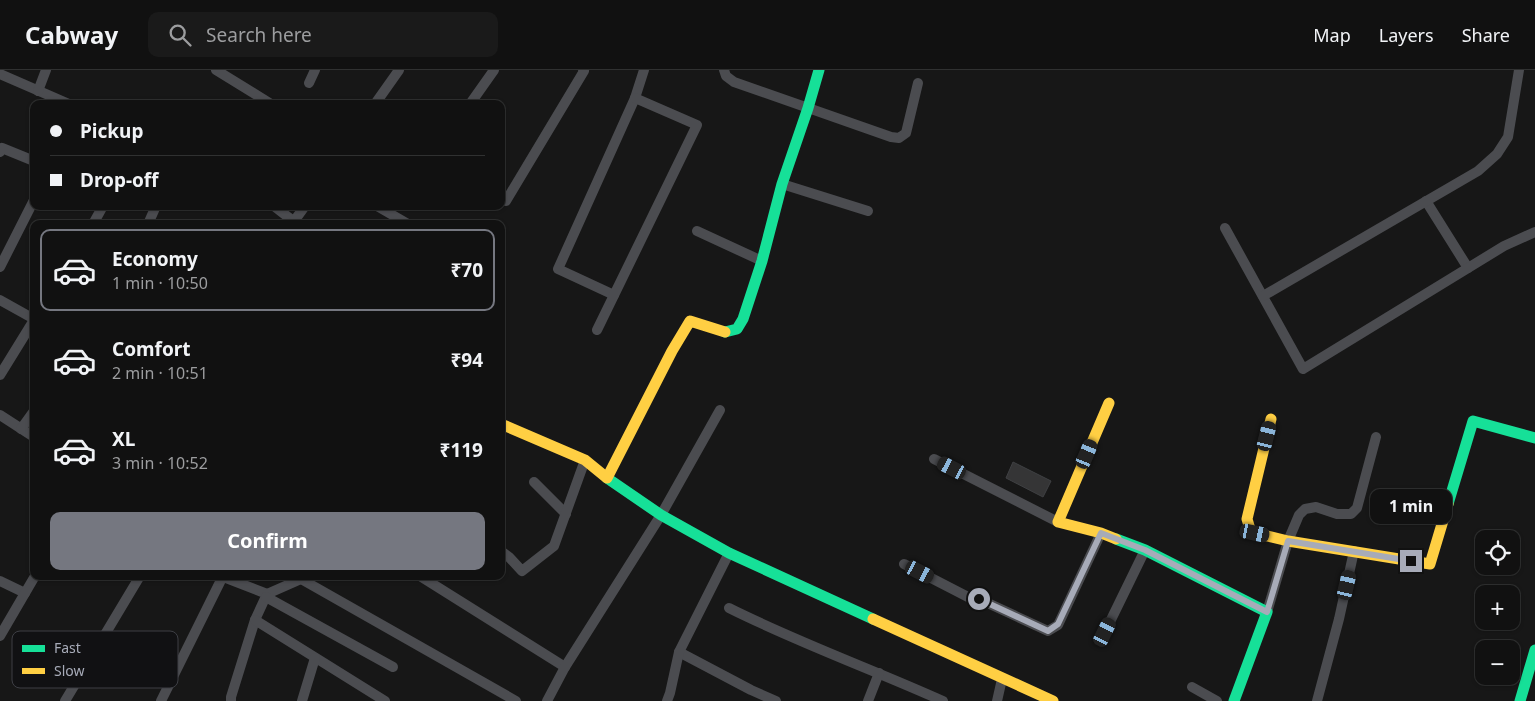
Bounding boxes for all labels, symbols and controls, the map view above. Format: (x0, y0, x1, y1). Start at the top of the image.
search box (148, 12, 498, 57)
text: Cabway (25, 18, 118, 51)
icon: search (166, 21, 194, 49)
text: Search here (206, 22, 312, 48)
text: Map (1313, 23, 1351, 47)
text: Layers (1379, 23, 1434, 47)
text: Share (1462, 23, 1510, 47)
text: Pickup (80, 118, 143, 144)
text: Drop-off (80, 167, 159, 193)
text: Economy (112, 246, 198, 272)
icon: car (52, 248, 97, 293)
text: ₹70 (450, 257, 483, 283)
text: 1 min · 10:50 (112, 272, 208, 294)
text: Comfort (112, 336, 191, 362)
icon: car (52, 338, 97, 383)
text: ₹94 (450, 347, 483, 373)
text: 2 min · 10:51 (112, 362, 208, 384)
car (1256, 420, 1277, 452)
text: XL (112, 426, 135, 452)
icon: car (52, 428, 97, 473)
text: ₹119 (440, 437, 483, 463)
car (1074, 437, 1099, 471)
text: 3 min · 10:52 (112, 452, 208, 474)
car (935, 455, 968, 481)
callout: 1 min (1370, 488, 1452, 524)
text: 1 min (1389, 495, 1433, 517)
button: Confirm (50, 512, 485, 570)
car (1238, 523, 1271, 543)
map controls (1475, 530, 1520, 685)
button: locate (1475, 530, 1520, 575)
route end (1400, 550, 1422, 572)
car (903, 559, 936, 585)
car (1336, 569, 1357, 601)
button: + (1475, 585, 1520, 630)
route start (968, 588, 990, 610)
car (1091, 615, 1118, 649)
legend (12, 631, 178, 688)
text: Fast (54, 638, 81, 657)
button: − (1475, 640, 1520, 685)
text: Slow (54, 661, 85, 680)

